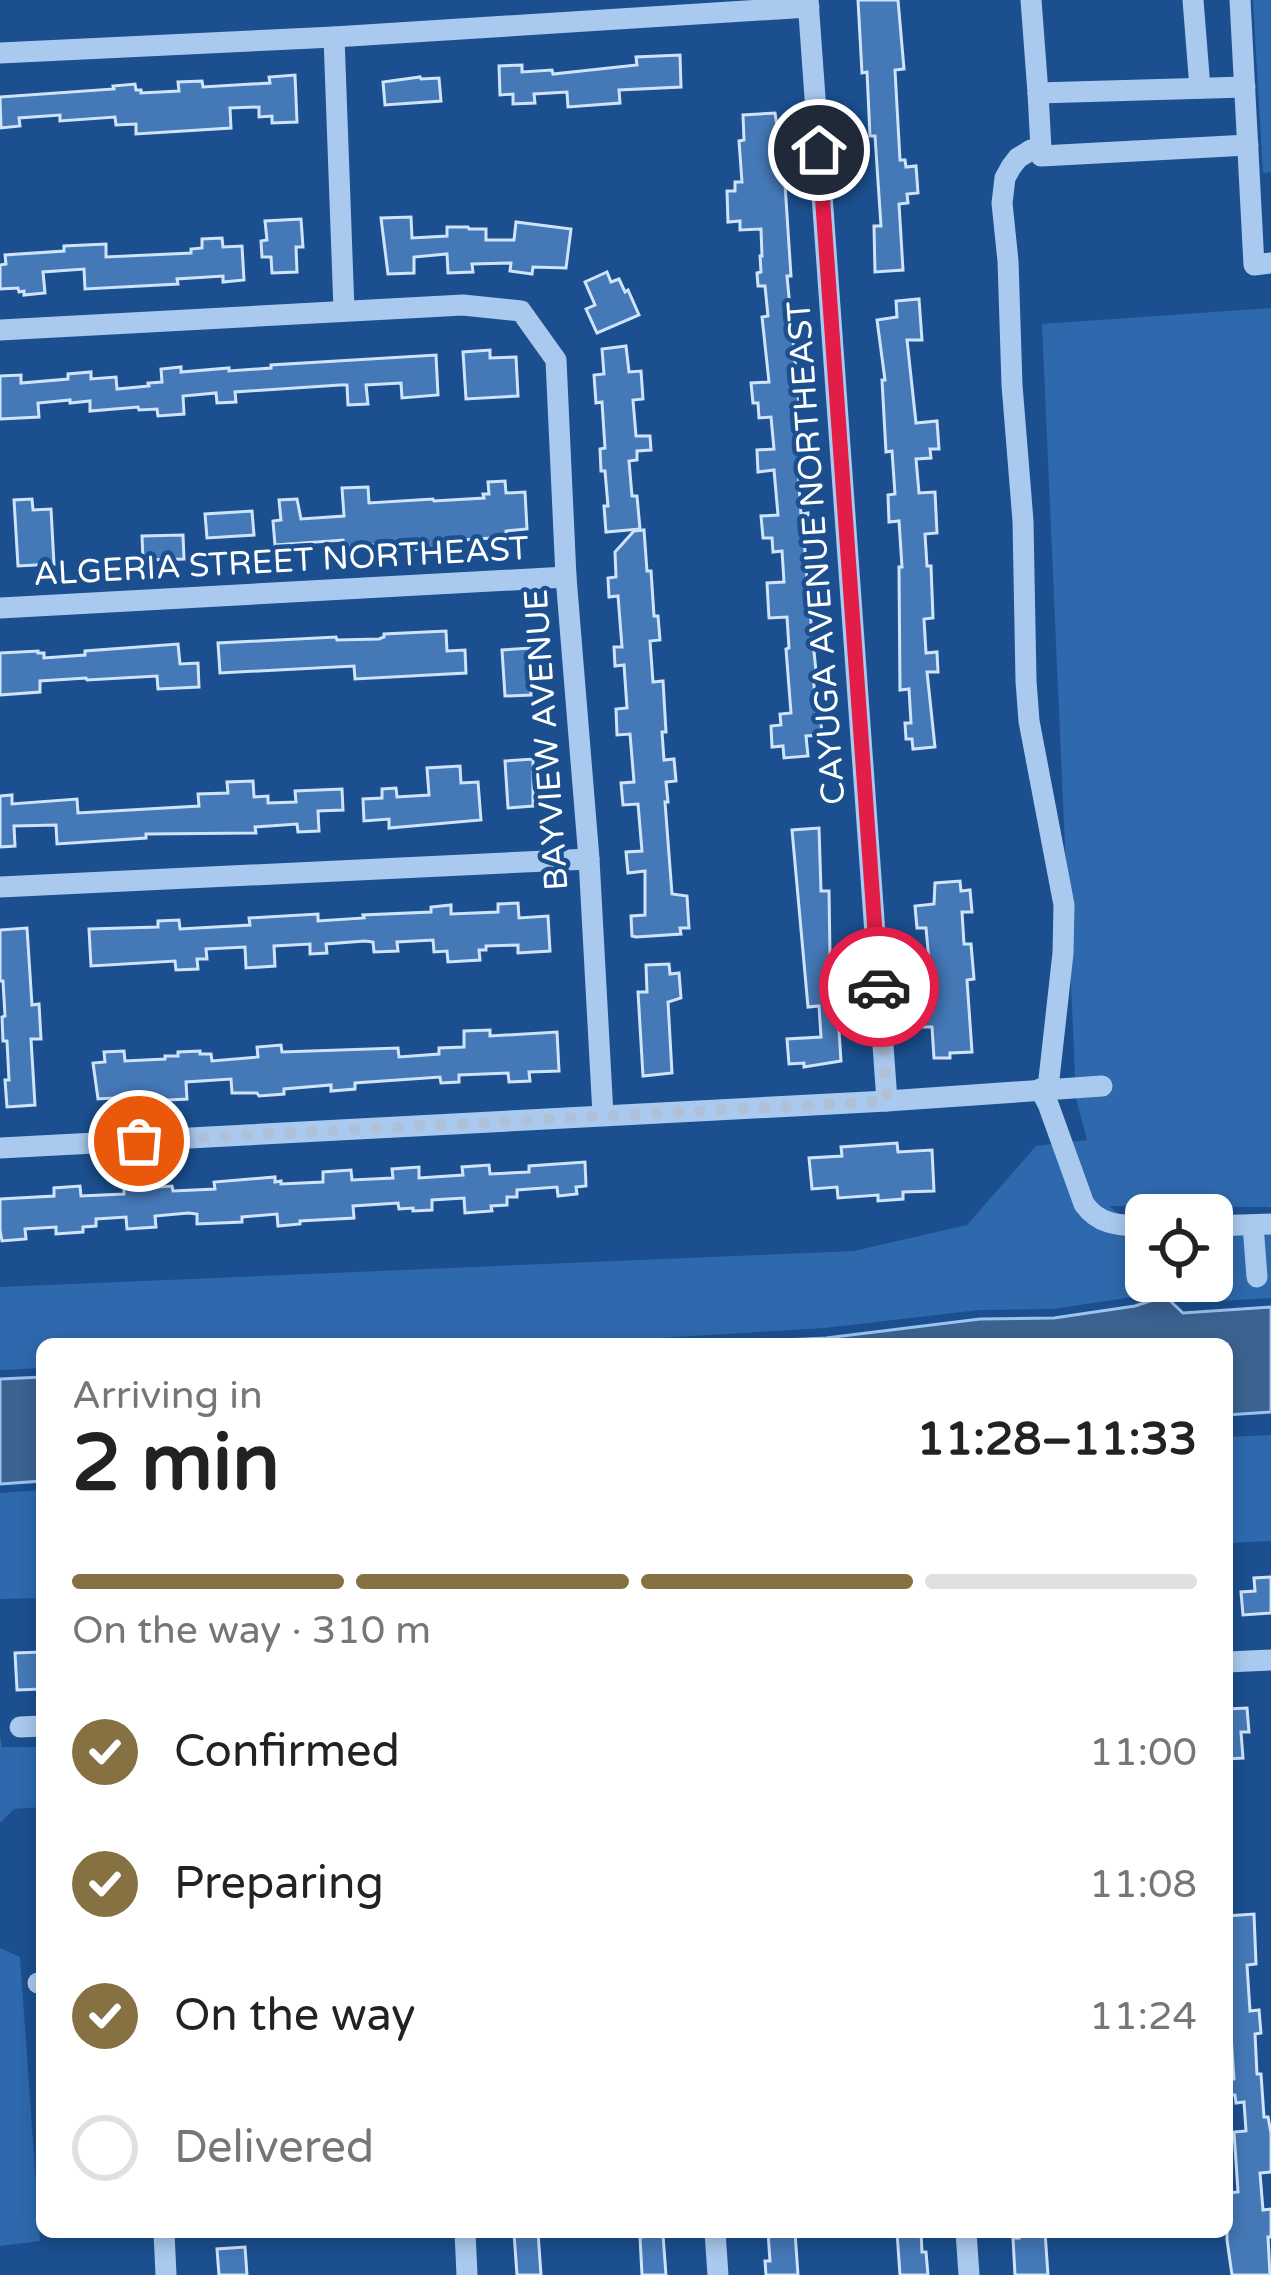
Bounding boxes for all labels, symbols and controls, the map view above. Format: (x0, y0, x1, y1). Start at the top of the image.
pin (768, 99, 870, 201)
icon: home (786, 117, 852, 183)
street label: CAYUGA AVENUE NORTHEAST (779, 300, 854, 806)
street label: ALGERIA STREET NORTHEAST (32, 529, 530, 594)
street label: BAYVIEW AVENUE (517, 588, 576, 892)
courier (819, 927, 939, 1047)
icon: car (846, 954, 912, 1020)
pin (88, 1090, 190, 1192)
icon: bag (106, 1108, 172, 1174)
map controls (1125, 1194, 1233, 1302)
button: locate (1125, 1194, 1233, 1302)
text: Arriving in (72, 1372, 263, 1419)
text: 11:28–11:33 (917, 1413, 1197, 1467)
text: 2 min (72, 1417, 280, 1511)
text: On the way · 310 m (72, 1607, 431, 1654)
icon: check (72, 1719, 138, 1785)
text: Confirmed (174, 1725, 400, 1779)
text: 11:00 (1089, 1729, 1197, 1776)
icon: check (72, 1851, 138, 1917)
text: Preparing (174, 1857, 384, 1911)
text: 11:08 (1089, 1861, 1197, 1908)
icon: check (72, 1983, 138, 2049)
text: On the way (174, 1989, 415, 2043)
text: 11:24 (1089, 1993, 1197, 2040)
text: Delivered (174, 2121, 374, 2175)

